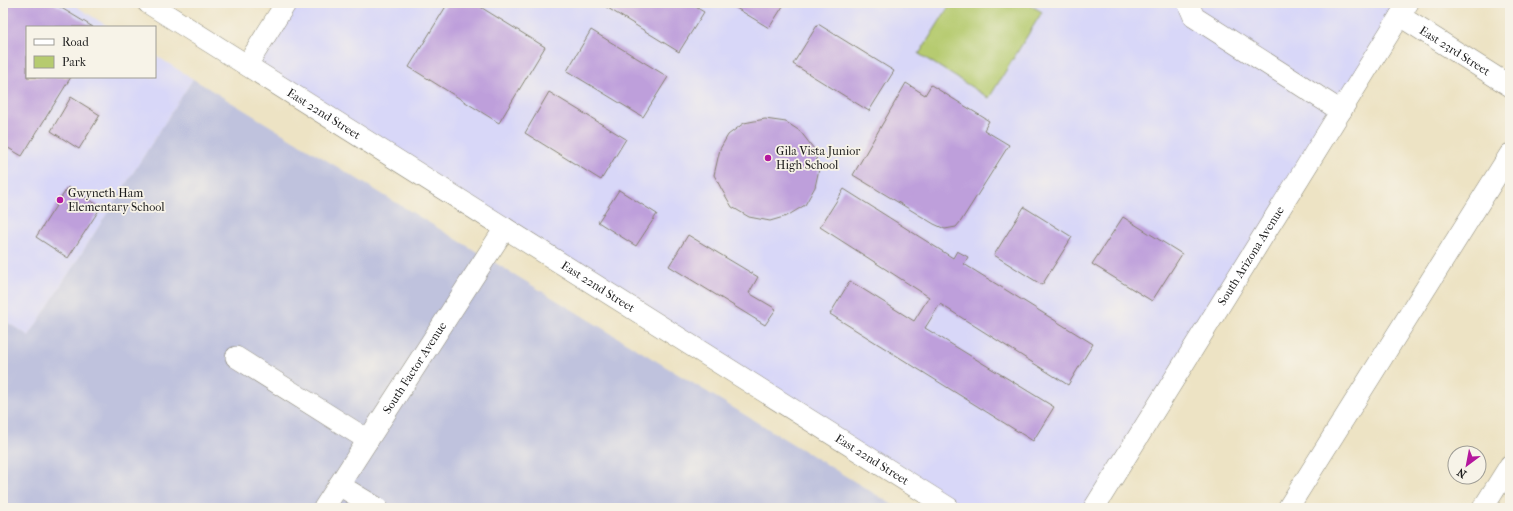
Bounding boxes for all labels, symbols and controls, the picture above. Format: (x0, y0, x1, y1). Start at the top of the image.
street label: East 23rd Street (1417, 23, 1493, 79)
legend (26, 26, 156, 78)
text: Road (62, 35, 89, 49)
text: Park (62, 55, 87, 69)
street label: East 22nd Street (285, 86, 364, 143)
place label: Gila Vista Junior High School (776, 144, 861, 172)
marker: Gila Vista Junior High School (763, 153, 773, 163)
place label: Gwyneth Ham Elementary School (68, 186, 165, 214)
marker: Gwyneth Ham Elementary School (55, 195, 65, 205)
street label: South Arizona Avenue (1215, 204, 1287, 308)
street label: East 22nd Street (559, 258, 638, 316)
street label: South Factor Avenue (380, 319, 449, 416)
street label: East 22nd Street (833, 431, 912, 488)
north arrow (1447, 445, 1487, 485)
text: N (1454, 465, 1469, 481)

